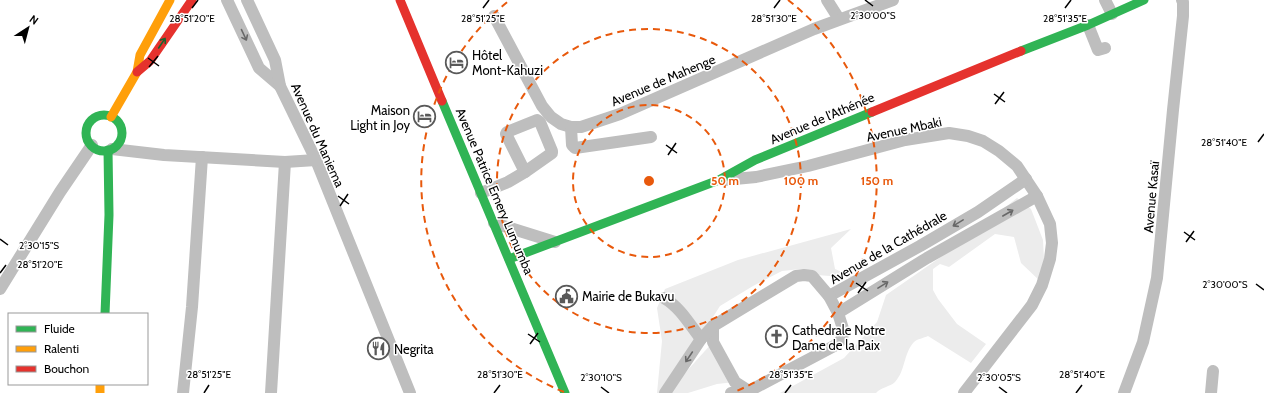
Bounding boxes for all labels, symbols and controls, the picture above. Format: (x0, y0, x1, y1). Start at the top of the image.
north arrow (8, 8, 48, 48)
text: 2°30'00"S (850, 9, 896, 22)
text: N (27, 12, 41, 28)
text: 28°51'20"E (169, 12, 215, 25)
text: 28°51'25"E (461, 12, 505, 25)
text: 28°51'30"E (751, 12, 797, 25)
text: 28°51'35"E (1043, 12, 1088, 25)
one-way arrow (241, 29, 248, 41)
one-way arrow (158, 38, 166, 49)
place label: Hôtel Mont-Kahuzi (472, 47, 543, 78)
hotel icon: Hôtel Mont-Kahuzi (443, 49, 469, 75)
street label: Avenue de Mahenge (608, 51, 718, 109)
street label: Avenue du Maniema (288, 81, 348, 190)
street label: Avenue de l'Athénée (767, 89, 877, 147)
place label: Maison Light in Joy (350, 102, 410, 133)
hotel icon: Maison Light in Joy (412, 104, 438, 130)
street label: Avenue Patrice Emery Lumumba (453, 105, 538, 277)
street label: Avenue Mbaki (865, 113, 943, 145)
text: 28°51'40"E (1201, 136, 1247, 149)
street label: Avenue Kasaï (1140, 159, 1162, 234)
text: 50 m (711, 173, 739, 188)
text: 100 m (784, 173, 818, 188)
text: 150 m (861, 173, 893, 188)
centre of rings (642, 174, 656, 188)
street label: Avenue de la Cathédrale (827, 207, 950, 287)
one-way arrow (1002, 209, 1014, 217)
one-way arrow (953, 219, 964, 227)
text: 2°30'15"S (19, 239, 59, 252)
text: 28°51'20"E (17, 258, 63, 271)
text: 2°30'00"S (1202, 278, 1248, 291)
one-way arrow (877, 281, 889, 289)
public building icon: Mairie de Bukavu (554, 283, 580, 309)
place label: Mairie de Bukavu (582, 288, 674, 304)
legend (8, 313, 148, 385)
text: Fluide (44, 321, 75, 336)
place label: Cathedrale Notre Dame de la Paix (792, 322, 886, 353)
church icon: Cathedrale Notre Dame de la Paix (764, 324, 790, 350)
restaurant icon: Negrita (365, 336, 391, 362)
text: Ralenti (44, 341, 79, 356)
place label: Negrita (394, 341, 434, 357)
one-way arrow (685, 351, 693, 362)
text: Bouchon (44, 361, 90, 376)
text: 28°51'25"E (187, 368, 231, 381)
text: 28°51'30"E (477, 368, 523, 381)
text: 28°51'35"E (769, 368, 814, 381)
text: 28°51'40"E (1059, 368, 1105, 381)
text: 2°30'10"S (580, 371, 622, 384)
text: 2°30'05"S (977, 371, 1021, 384)

